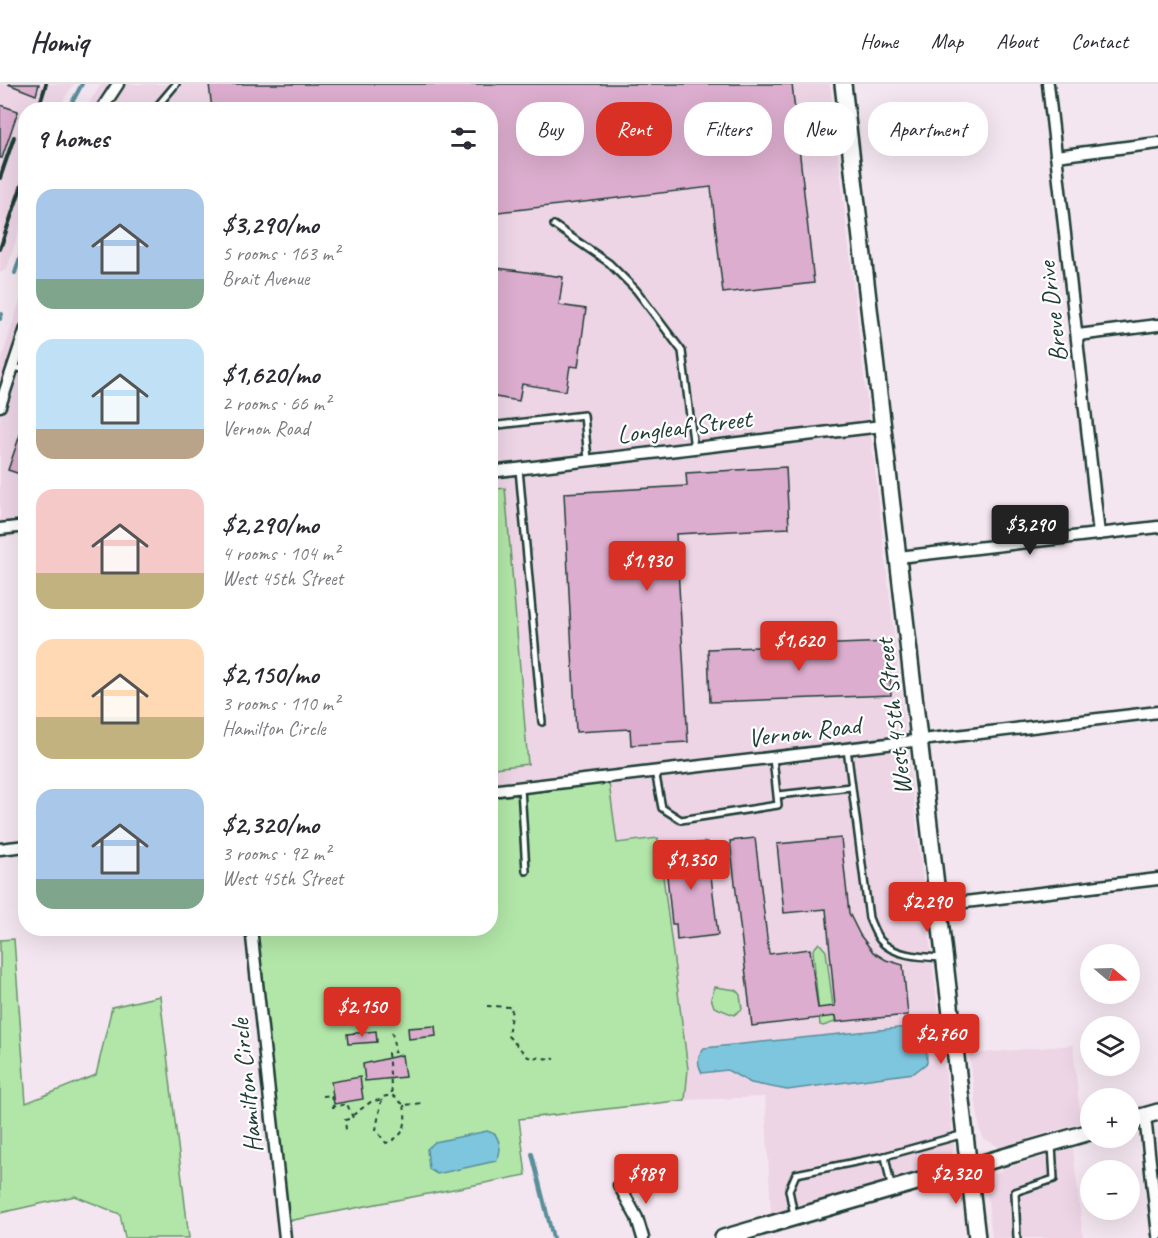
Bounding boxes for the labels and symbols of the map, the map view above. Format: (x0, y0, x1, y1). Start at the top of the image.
street label: Breve Drive (1030, 257, 1075, 364)
street label: Longleaf Street (615, 402, 755, 451)
pin: $3,290 (981, 505, 1079, 556)
pin: $1,930 (598, 541, 696, 592)
pin: $1,620 (750, 621, 848, 672)
street label: West 45th Street (867, 634, 919, 797)
street label: Vernon Road (746, 708, 866, 755)
pin: $1,350 (642, 840, 740, 891)
pin: $2,290 (878, 882, 976, 933)
north arrow (1080, 944, 1140, 1004)
pin: $2,150 (313, 987, 411, 1038)
pin: $2,760 (892, 1014, 990, 1065)
street label: Hamilton Circle (223, 1016, 270, 1155)
pin: $989 (610, 1154, 682, 1205)
pin: $2,320 (907, 1154, 1005, 1205)

